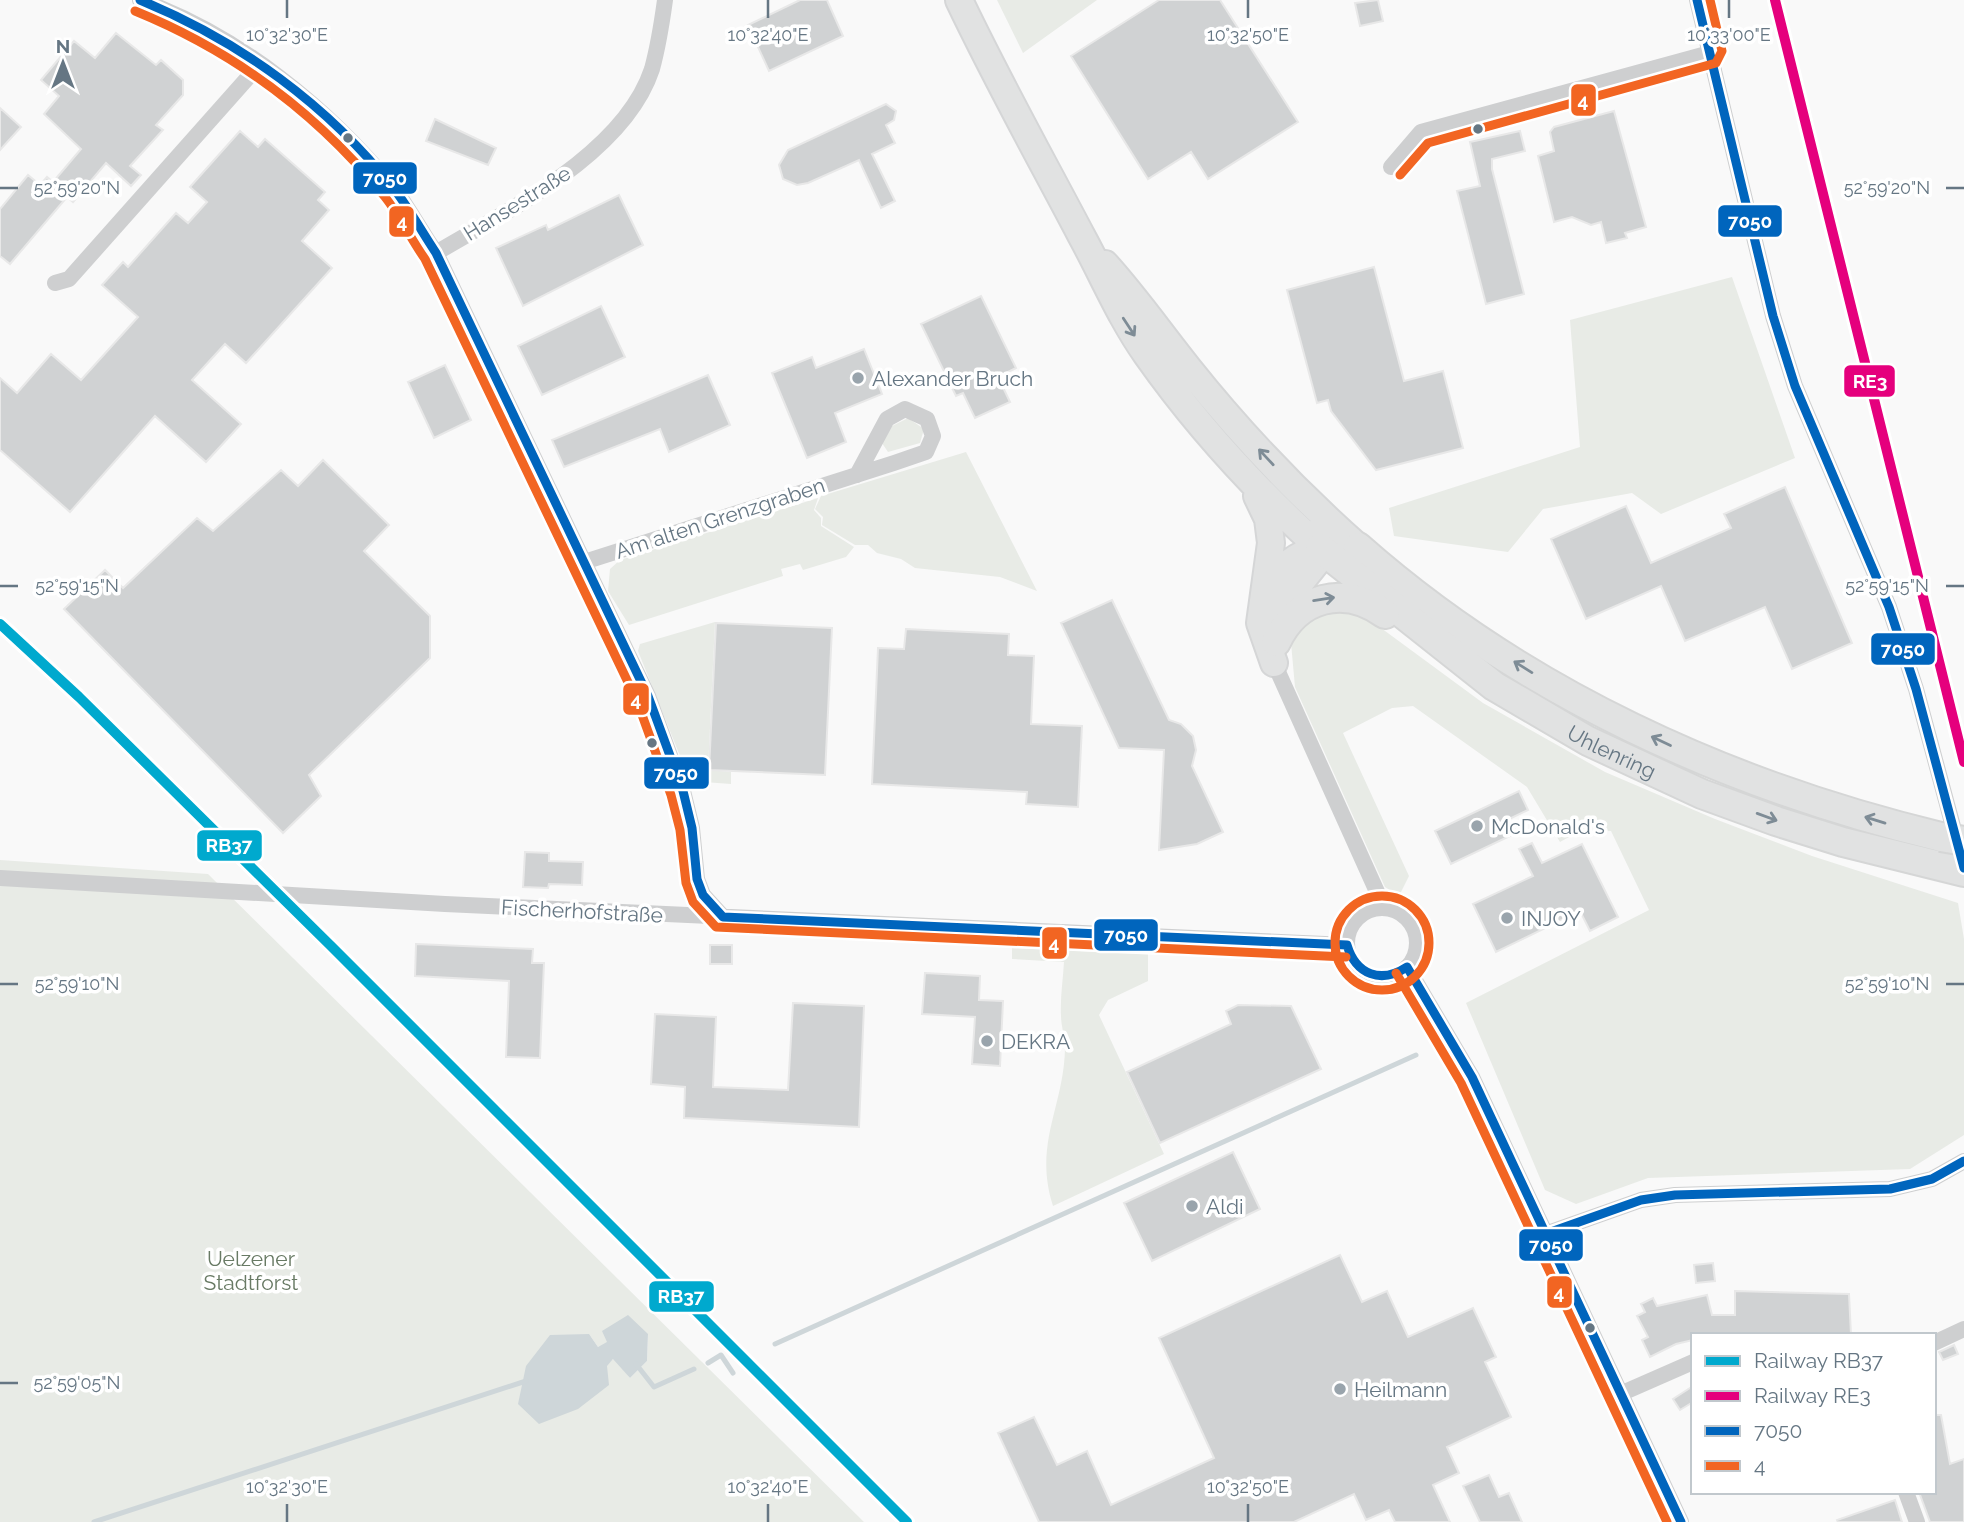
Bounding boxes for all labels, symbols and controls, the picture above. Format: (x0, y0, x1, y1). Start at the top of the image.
text: 10°32'30"E (246, 24, 328, 45)
text: 10°32'40"E (728, 24, 809, 45)
text: 10°32'50"E (1207, 24, 1289, 45)
text: 10°33'00"E (1687, 24, 1771, 45)
north arrow (28, 28, 98, 98)
text: N (56, 35, 70, 57)
line badge: 4 (1570, 83, 1597, 117)
text: 4 (1578, 89, 1589, 111)
unlabelled marker (1471, 122, 1485, 136)
unlabelled marker (341, 131, 355, 145)
street label: Hansestraße (459, 160, 575, 246)
line badge: 7050 (352, 161, 418, 195)
text: 7050 (363, 167, 407, 189)
text: 52°59'20"N (34, 177, 120, 198)
text: 52°59'20"N (1844, 177, 1930, 198)
line badge: 7050 (1717, 204, 1783, 238)
line badge: 4 (388, 205, 415, 238)
text: 4 (397, 210, 408, 232)
text: 7050 (1728, 210, 1772, 232)
one-way arrow (1121, 317, 1136, 336)
line badge: RE3 (1843, 364, 1896, 398)
place label: Alexander Bruch (872, 366, 1033, 391)
marker: Alexander Bruch (850, 370, 866, 386)
text: RE3 (1853, 370, 1887, 392)
one-way arrow (1258, 448, 1274, 466)
street label: Am alten Grenzgraben (612, 472, 828, 564)
text: 52°59'15"N (35, 575, 119, 596)
text: 52°59'15"N (1845, 575, 1929, 596)
one-way arrow (1312, 592, 1335, 605)
line badge: 7050 (1870, 632, 1936, 666)
text: 7050 (1881, 638, 1925, 660)
one-way arrow (1514, 660, 1533, 675)
line badge: 4 (622, 682, 650, 716)
text: 4 (631, 688, 642, 710)
street label: Uhlenring (1563, 719, 1660, 783)
one-way arrow (1651, 734, 1672, 748)
unlabelled marker (645, 736, 659, 750)
line badge: 7050 (643, 756, 710, 790)
text: 7050 (654, 762, 698, 784)
one-way arrow (1755, 812, 1777, 824)
one-way arrow (1864, 813, 1886, 825)
place label: McDonald's (1491, 814, 1605, 839)
marker: McDonald's (1469, 818, 1485, 834)
line badge: RB37 (196, 829, 263, 862)
text: RB37 (206, 834, 253, 856)
street label: Fischerhofstraße (501, 894, 663, 928)
place label: INJOY (1521, 906, 1581, 931)
marker: INJOY (1499, 910, 1515, 926)
line badge: 7050 (1093, 918, 1159, 952)
text: 7050 (1104, 924, 1148, 946)
line badge: 4 (1041, 926, 1068, 960)
text: 4 (1049, 932, 1060, 954)
text: 52°59'10"N (35, 973, 119, 994)
text: 52°59'10"N (1845, 973, 1929, 994)
place label: DEKRA (1001, 1029, 1070, 1054)
marker: DEKRA (979, 1033, 995, 1049)
place label: Aldi (1206, 1194, 1244, 1219)
marker: Aldi (1184, 1198, 1200, 1214)
line badge: 7050 (1518, 1228, 1584, 1262)
text: 7050 (1529, 1234, 1573, 1256)
park label: Uelzener Stadtforst (204, 1246, 298, 1295)
line badge: 4 (1546, 1275, 1573, 1309)
line badge: RB37 (648, 1280, 715, 1313)
text: 4 (1554, 1281, 1565, 1303)
text: RB37 (658, 1285, 705, 1307)
unlabelled marker (1583, 1321, 1597, 1335)
legend (1691, 1333, 1936, 1494)
text: Railway RB37 (1754, 1348, 1884, 1373)
text: 52°59'05"N (34, 1372, 120, 1393)
place label: Heilmann (1354, 1377, 1447, 1402)
marker: Heilmann (1332, 1381, 1348, 1397)
text: Railway RE3 (1754, 1383, 1871, 1408)
text: 7050 (1754, 1418, 1802, 1443)
text: 4 (1754, 1453, 1765, 1478)
text: 10°32'30"E (246, 1476, 328, 1497)
text: 10°32'40"E (728, 1476, 809, 1497)
text: 10°32'50"E (1207, 1476, 1289, 1497)

